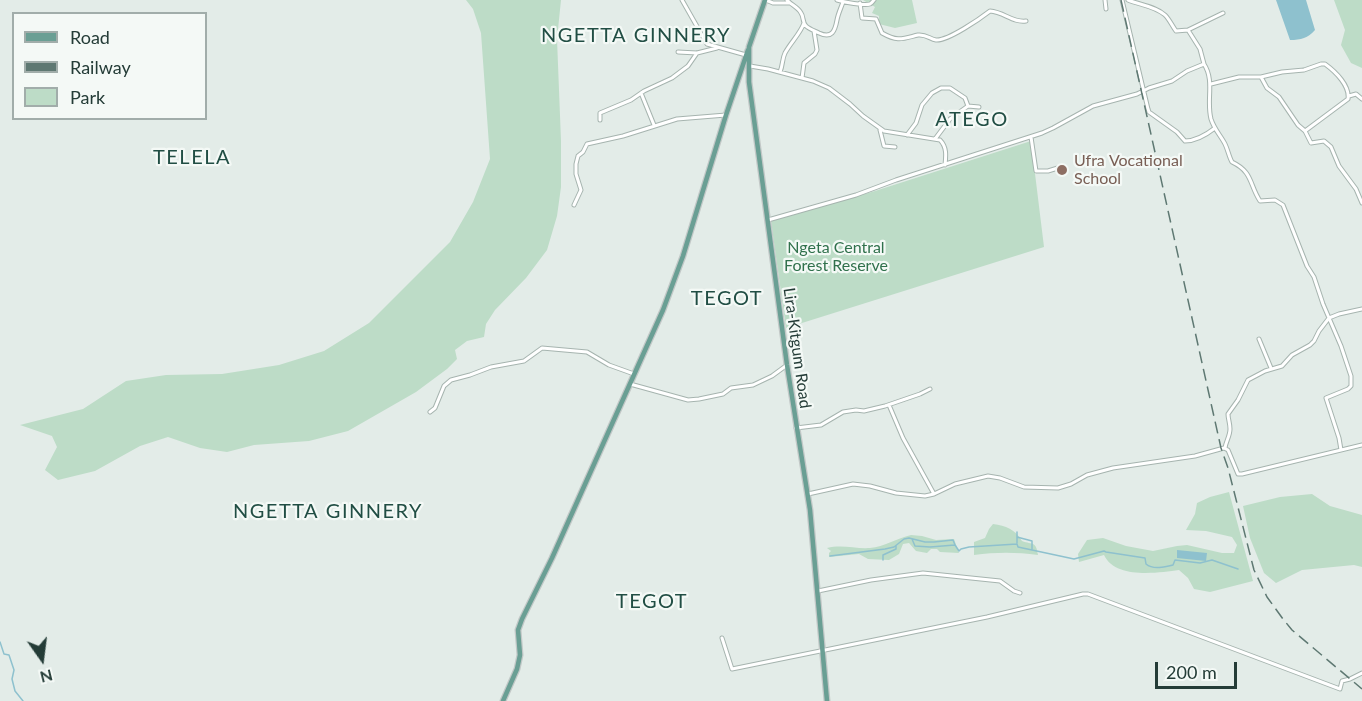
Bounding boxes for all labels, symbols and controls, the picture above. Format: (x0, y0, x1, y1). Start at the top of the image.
legend (12, 12, 207, 120)
district label: NGETTA GINNERY (541, 24, 731, 48)
text: Road (70, 26, 110, 48)
text: Railway (70, 56, 131, 78)
text: Park (70, 86, 105, 108)
district label: ATEGO (935, 108, 1009, 132)
district label: TELELA (153, 146, 231, 170)
place label: Ufra Vocational School (1074, 151, 1183, 189)
marker: Ufra Vocational School (1055, 163, 1069, 177)
park label: Ngeta Central Forest Reserve (784, 238, 888, 276)
street label: Lira-Kitgum Road (779, 286, 815, 410)
district label: TEGOT (691, 287, 763, 311)
district label: NGETTA GINNERY (233, 500, 423, 524)
district label: TEGOT (616, 590, 688, 614)
north arrow (12, 629, 72, 689)
scale bar (1158, 650, 1240, 688)
text: 200 m (1166, 661, 1217, 683)
text: N (38, 666, 55, 688)

